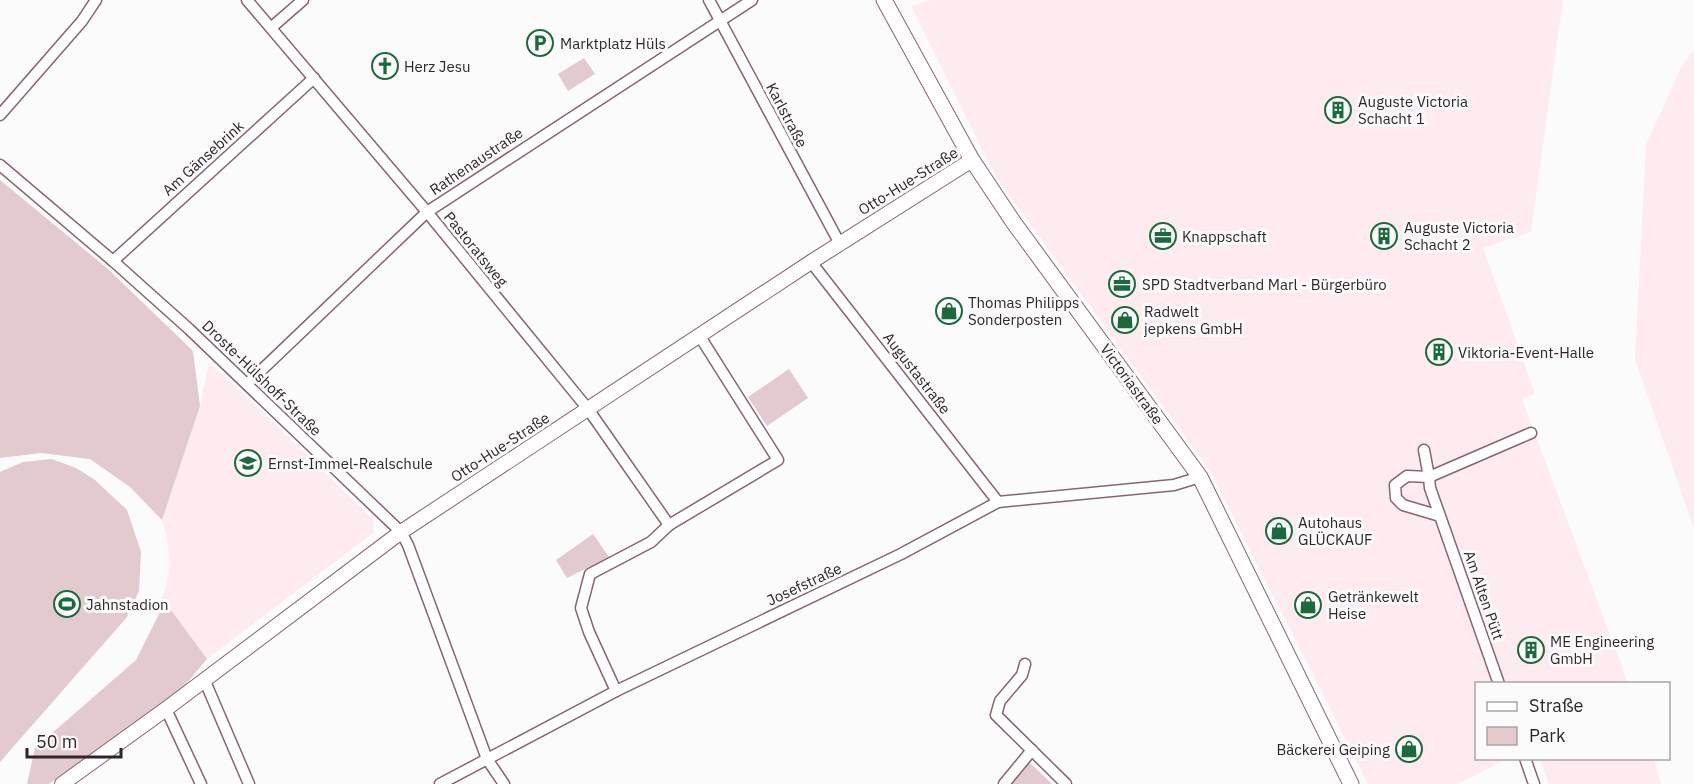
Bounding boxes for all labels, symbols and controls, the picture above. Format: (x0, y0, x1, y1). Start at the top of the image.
parking icon: Marktplatz Hüls (525, 28, 555, 58)
place label: Marktplatz Hüls (560, 34, 666, 53)
church icon: Herz Jesu (370, 51, 400, 81)
place label: Herz Jesu (404, 57, 471, 76)
street label: Karlstraße (762, 79, 812, 151)
place label: Auguste Victoria Schacht 1 (1358, 92, 1468, 128)
building icon: Auguste Victoria Schacht 1 (1323, 95, 1353, 125)
street label: Am Gänsebrink (158, 116, 248, 200)
street label: Rathenaustraße (426, 123, 526, 199)
street label: Otto-Hue-Straße (855, 143, 961, 219)
street label: Pastoratsweg (440, 208, 512, 290)
place label: Auguste Victoria Schacht 2 (1404, 218, 1514, 254)
office icon: Knappschaft (1148, 221, 1178, 251)
building icon: Auguste Victoria Schacht 2 (1369, 221, 1399, 251)
place label: Knappschaft (1182, 227, 1267, 246)
office icon: SPD Stadtverband Marl - Bürgerbüro (1107, 269, 1137, 299)
place label: SPD Stadtverband Marl - Bürgerbüro (1142, 275, 1387, 294)
place label: Thomas Philipps Sonderposten (968, 293, 1079, 329)
shop icon: Thomas Philipps Sonderposten (934, 296, 964, 326)
place label: Radwelt jepkens GmbH (1144, 302, 1243, 338)
shop icon: Radwelt jepkens GmbH (1110, 305, 1140, 335)
street label: Droste-Hülshoff-Straße (198, 316, 326, 440)
street label: Augustastraße (879, 328, 955, 418)
building icon: Viktoria-Event-Halle (1424, 337, 1454, 367)
street label: Victoriastraße (1096, 340, 1168, 428)
place label: Viktoria-Event-Halle (1458, 343, 1594, 362)
street label: Otto-Hue-Straße (447, 408, 553, 486)
school or university icon: Ernst-Immel-Realschule (233, 448, 263, 478)
place label: Ernst-Immel-Realschule (268, 454, 433, 473)
place label: Autohaus GLÜCKAUF (1298, 513, 1373, 549)
shop icon: Autohaus GLÜCKAUF (1264, 516, 1294, 546)
street label: Am Alten Pütt (1460, 548, 1508, 642)
street label: Josefstraße (764, 558, 844, 610)
place label: Getränkewelt Heise (1328, 587, 1419, 623)
sports icon: Jahnstadion (52, 589, 82, 619)
shop icon: Getränkewelt Heise (1293, 590, 1323, 620)
place label: Jahnstadion (86, 595, 169, 614)
place label: ME Engineering GmbH (1550, 632, 1654, 668)
building icon: ME Engineering GmbH (1516, 635, 1546, 665)
legend (1475, 682, 1670, 760)
text: Straße (1529, 694, 1583, 717)
scale bar (27, 721, 122, 759)
text: Park (1529, 724, 1566, 747)
text: 50 m (36, 730, 78, 753)
shop icon: Bäckerei Geiping (1394, 734, 1424, 764)
place label: Bäckerei Geiping (1277, 740, 1390, 759)

